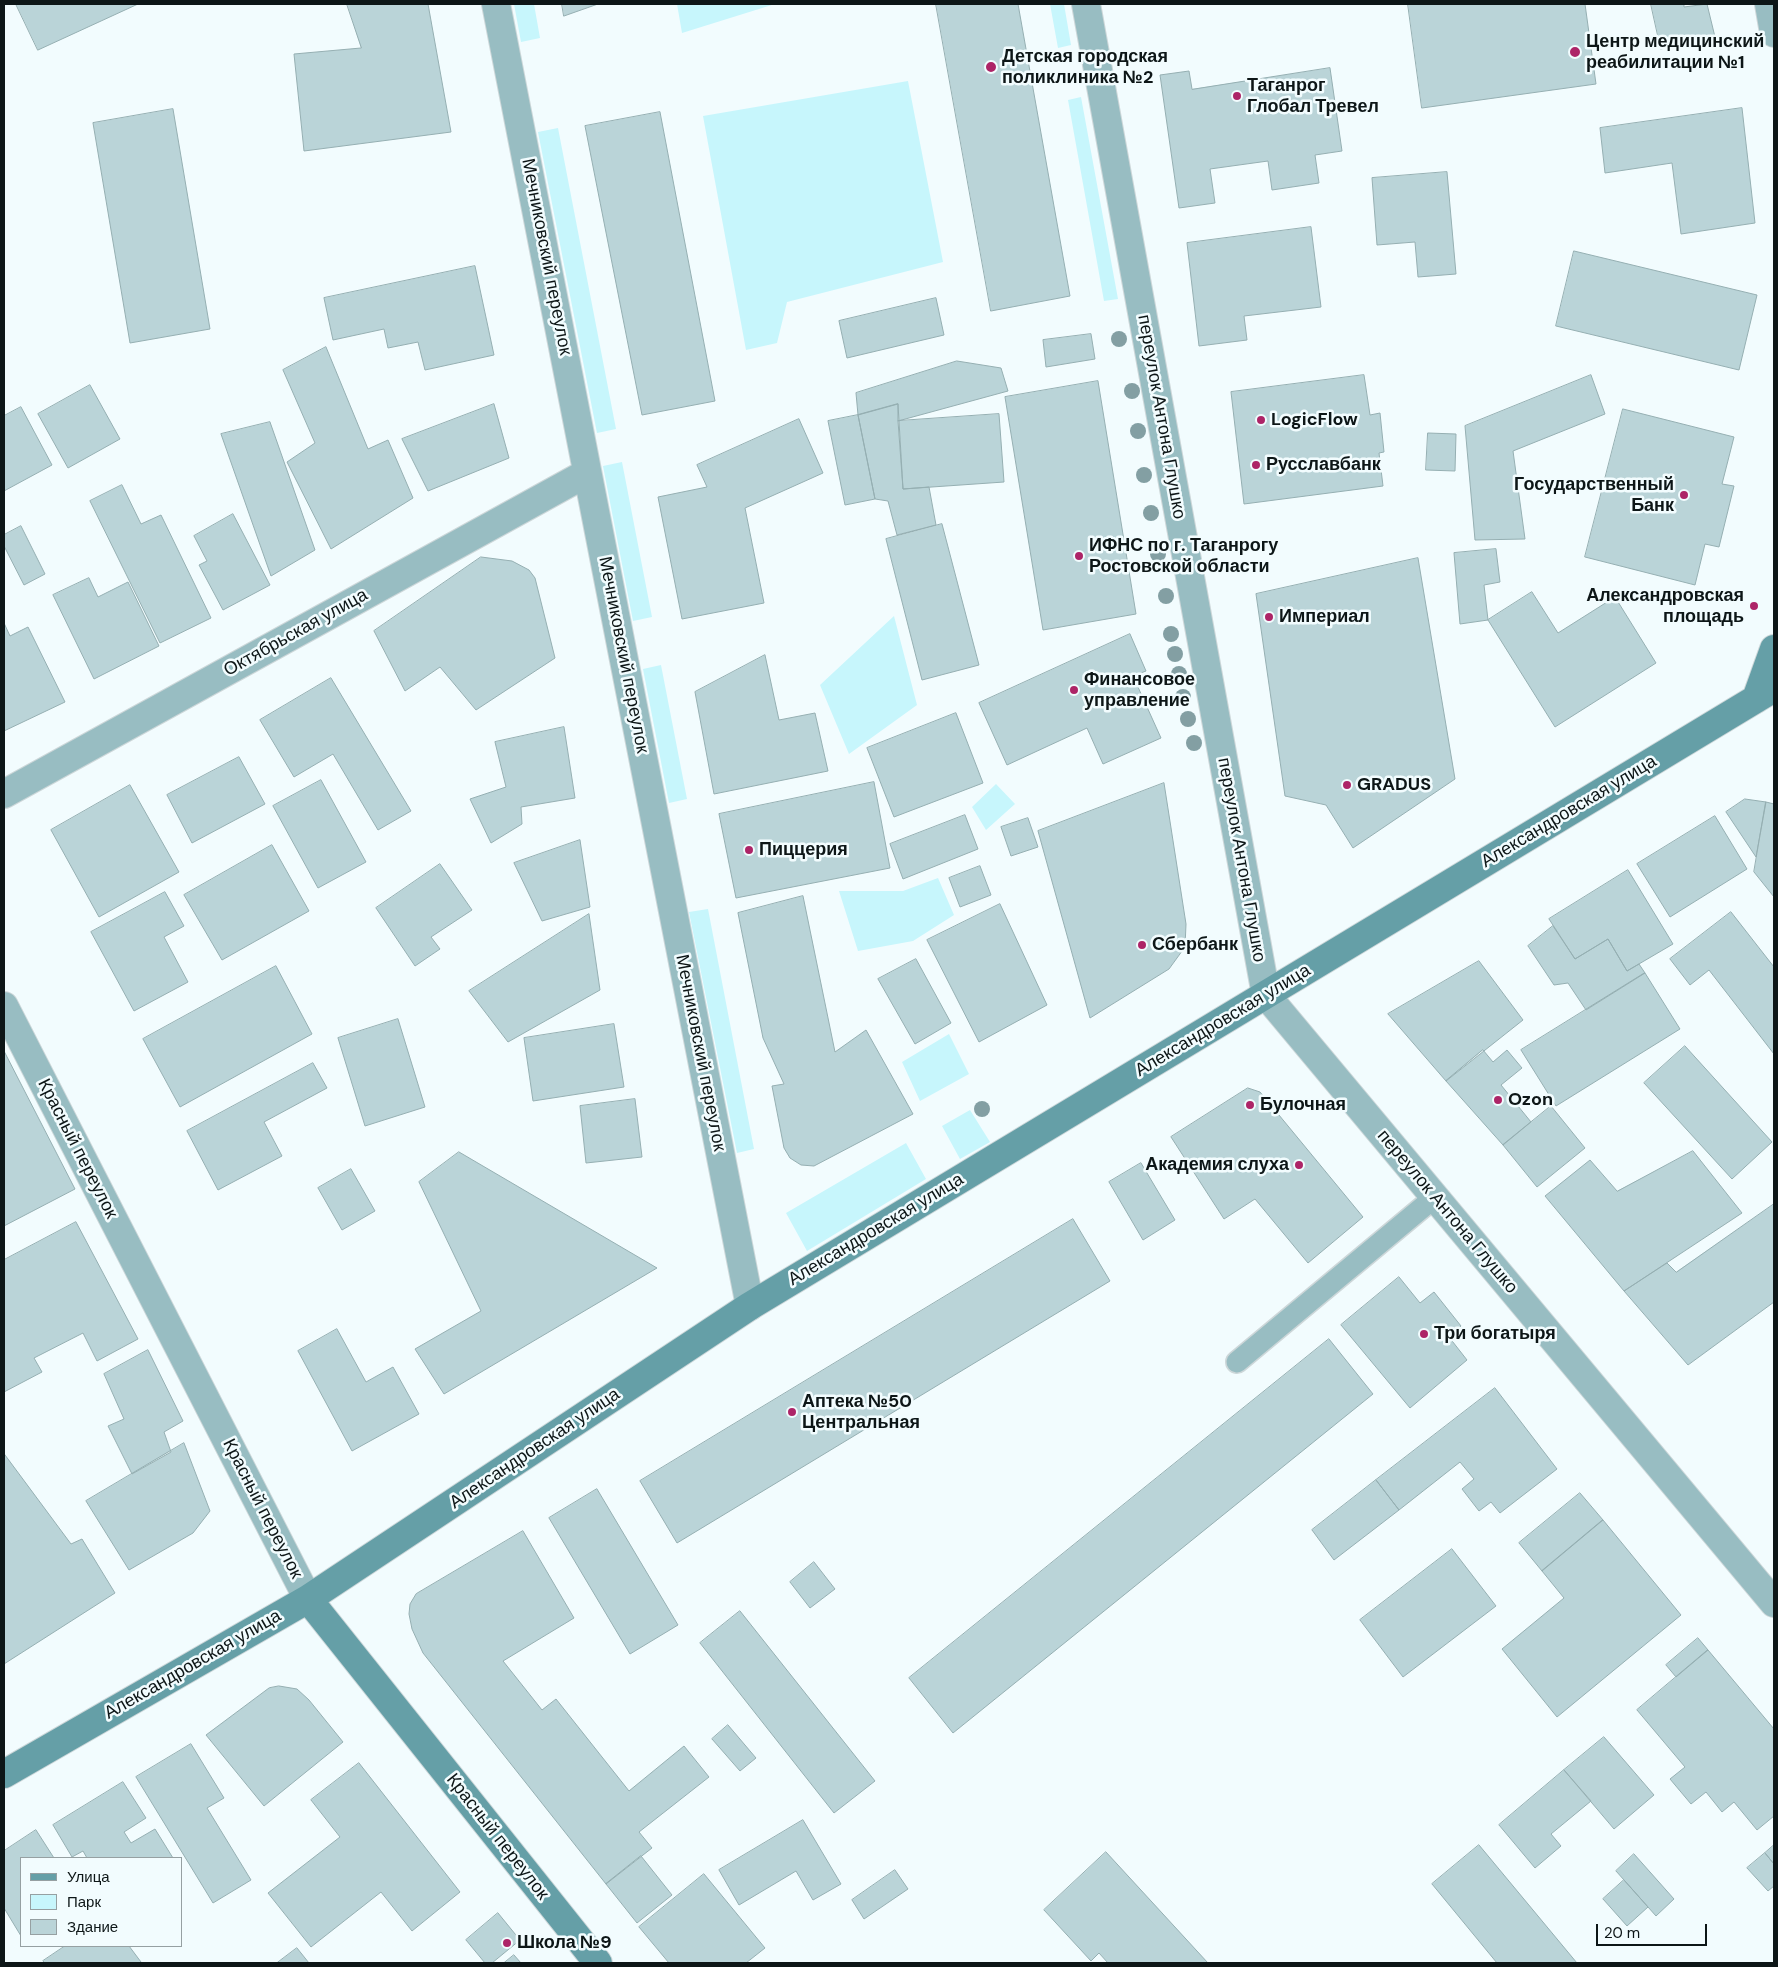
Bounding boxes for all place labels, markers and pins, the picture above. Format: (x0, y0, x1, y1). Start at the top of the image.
place label: Центр медицинский реабилитации №1 (1586, 31, 1764, 74)
marker: Центр медицинский реабилитации №1 (1568, 45, 1582, 59)
place label: Детская городская поликлиника №2 (1002, 46, 1168, 88)
marker: Детская городская поликлиника №2 (984, 60, 998, 74)
place label: Таганрог Глобал Тревел (1247, 75, 1379, 118)
marker: Таганрог Глобал Тревел (1231, 90, 1243, 102)
place label: LogicFlow (1271, 409, 1358, 431)
marker: LogicFlow (1255, 414, 1267, 426)
place label: Русславбанк (1266, 454, 1381, 476)
marker: Русславбанк (1250, 459, 1262, 471)
place label: Государственный Банк (1514, 474, 1674, 516)
marker: Государственный Банк (1678, 489, 1690, 501)
place label: ИФНС по г. Таганрогу Ростовской области (1089, 535, 1278, 578)
marker: ИФНС по г. Таганрогу Ростовской области (1073, 550, 1085, 562)
place label: Александровская площадь (1586, 585, 1744, 628)
marker: Александровская площадь (1748, 600, 1760, 612)
place label: Империал (1279, 606, 1370, 628)
marker: Империал (1263, 611, 1275, 623)
place label: Финансовое управление (1084, 669, 1195, 712)
marker: Финансовое управление (1068, 684, 1080, 696)
place label: GRADUS (1357, 774, 1431, 796)
marker: GRADUS (1341, 779, 1353, 791)
place label: Пиццерия (759, 839, 848, 861)
marker: Пиццерия (743, 844, 755, 856)
place label: Сбербанк (1152, 934, 1238, 956)
marker: Сбербанк (1136, 939, 1148, 951)
place label: Ozon (1508, 1089, 1553, 1111)
place label: Булочная (1260, 1094, 1346, 1116)
marker: Ozon (1492, 1094, 1504, 1106)
marker: Булочная (1244, 1099, 1256, 1111)
place label: Академия слуха (1145, 1154, 1289, 1176)
marker: Академия слуха (1293, 1159, 1305, 1171)
place label: Три богатыря (1434, 1323, 1556, 1345)
marker: Три богатыря (1418, 1328, 1430, 1340)
place label: Аптека №50 Центральная (802, 1391, 920, 1434)
marker: Аптека №50 Центральная (786, 1406, 798, 1418)
place label: Школа №9 (517, 1932, 612, 1954)
marker: Школа №9 (501, 1937, 513, 1949)

